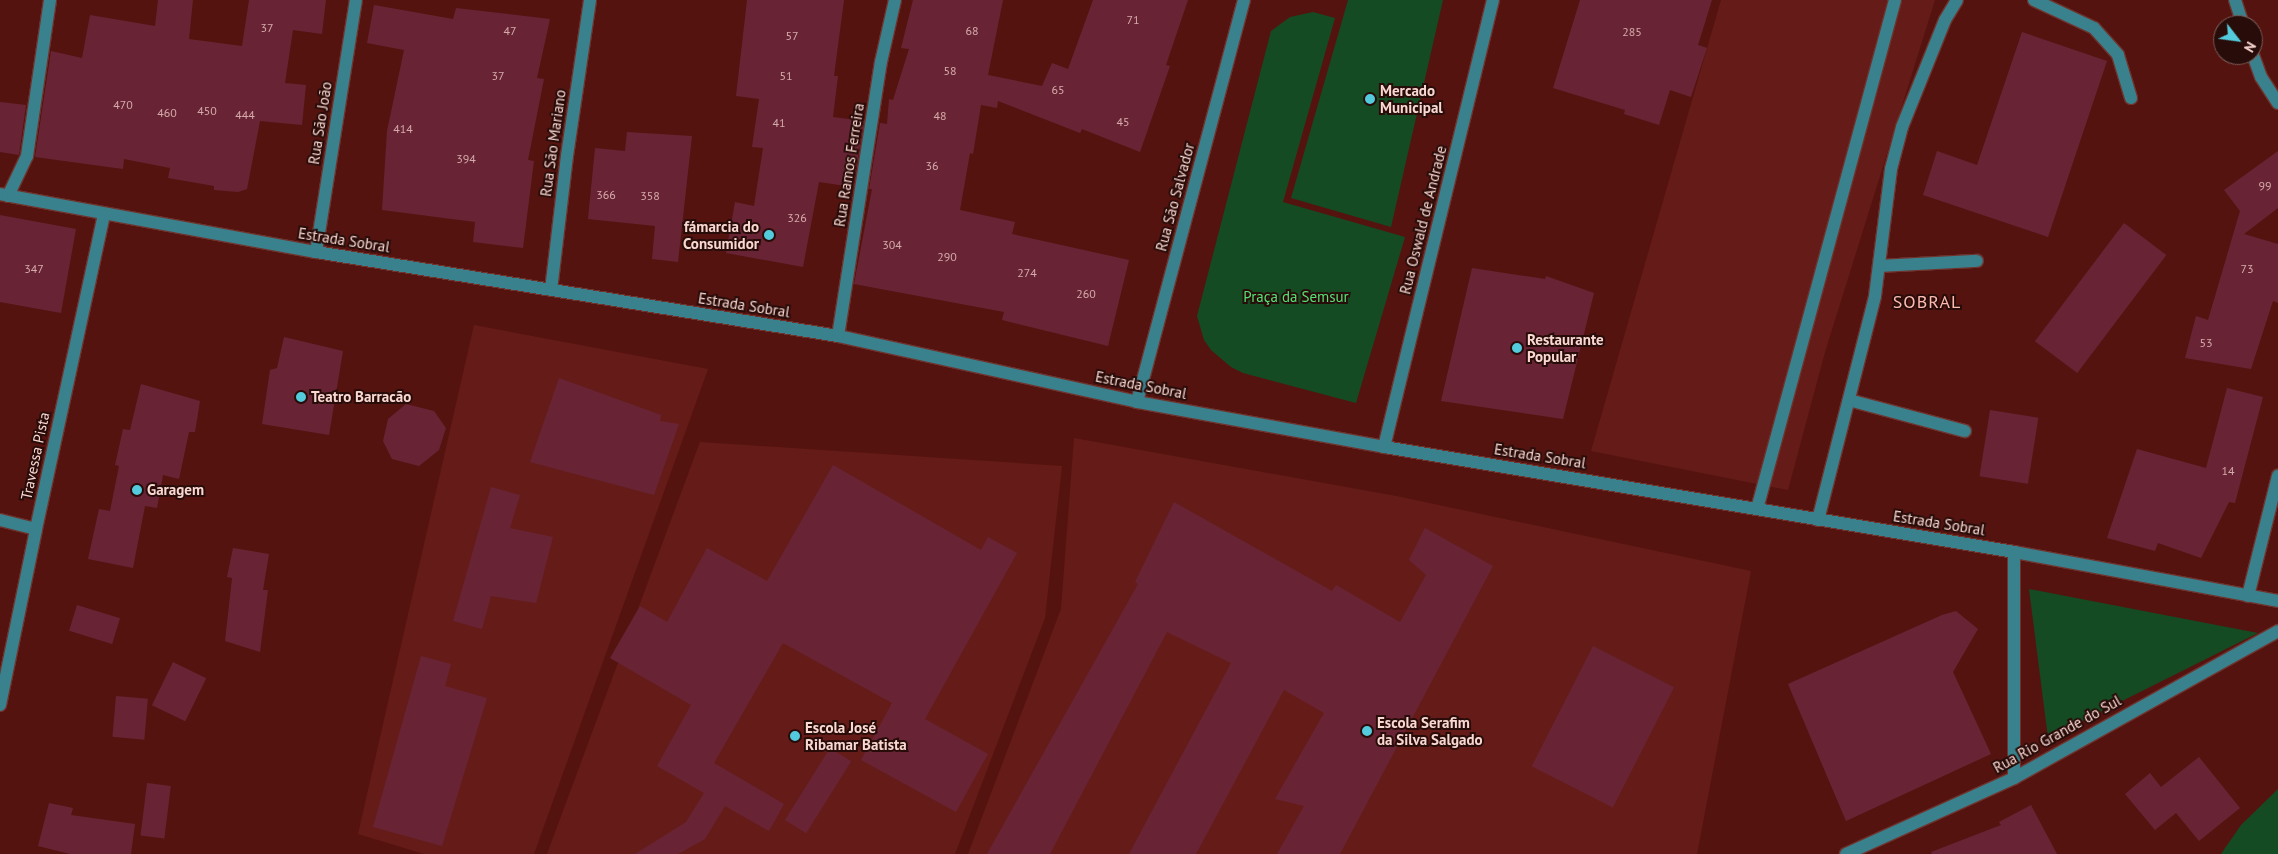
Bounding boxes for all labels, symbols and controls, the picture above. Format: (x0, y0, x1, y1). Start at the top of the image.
house number: 71 (1126, 13, 1140, 27)
north arrow (2213, 15, 2263, 65)
house number: 37 (260, 21, 274, 35)
house number: 47 (503, 24, 517, 38)
house number: 68 (965, 24, 979, 38)
house number: 285 (1622, 25, 1642, 39)
house number: 57 (785, 29, 799, 43)
text: N (2240, 39, 2260, 55)
house number: 58 (943, 64, 957, 78)
house number: 37 (491, 69, 505, 83)
house number: 51 (779, 69, 793, 83)
street label: Rua São João (305, 80, 335, 166)
place label: Mercado Municipal (1380, 81, 1443, 116)
house number: 65 (1051, 83, 1065, 97)
street label: Rua São Mariano (537, 88, 569, 198)
marker: Mercado Municipal (1364, 93, 1376, 105)
house number: 470 (113, 98, 133, 112)
street label: Rua Ramos Ferreira (830, 102, 868, 228)
house number: 450 (197, 104, 217, 118)
house number: 460 (157, 106, 177, 120)
house number: 444 (235, 108, 255, 122)
house number: 48 (933, 109, 947, 123)
house number: 45 (1116, 115, 1130, 129)
house number: 41 (772, 116, 786, 130)
house number: 414 (393, 122, 413, 136)
street label: Rua São Salvador (1152, 141, 1198, 253)
street label: Rua Oswald de Andrade (1396, 144, 1450, 296)
house number: 394 (456, 152, 476, 166)
house number: 36 (925, 159, 939, 173)
house number: 99 (2258, 179, 2272, 193)
house number: 366 (596, 188, 616, 202)
house number: 358 (640, 189, 660, 203)
house number: 326 (787, 211, 807, 225)
place label: fámarcia do Consumidor (683, 217, 759, 252)
street label: Estrada Sobral (297, 224, 391, 256)
marker: fámarcia do Consumidor (763, 229, 775, 241)
house number: 304 (882, 238, 902, 252)
house number: 290 (937, 250, 957, 264)
house number: 347 (24, 262, 44, 276)
house number: 73 (2240, 262, 2254, 276)
house number: 274 (1017, 266, 1037, 280)
house number: 260 (1076, 287, 1096, 301)
park label: Praça da Semsur (1243, 288, 1349, 306)
street label: Estrada Sobral (697, 289, 791, 321)
district label: SOBRAL (1892, 291, 1962, 313)
place label: Restaurante Popular (1527, 330, 1604, 365)
house number: 53 (2199, 336, 2213, 350)
marker: Restaurante Popular (1511, 342, 1523, 354)
street label: Estrada Sobral (1094, 367, 1188, 403)
place label: Teatro Barracão (311, 388, 411, 406)
marker: Teatro Barracão (295, 391, 307, 403)
street label: Travessa Pista (17, 410, 53, 502)
street label: Estrada Sobral (1493, 440, 1587, 472)
house number: 14 (2221, 464, 2235, 478)
place label: Garagem (147, 481, 204, 499)
marker: Garagem (131, 484, 143, 496)
street label: Estrada Sobral (1892, 507, 1986, 539)
street label: Rua Rio Grande do Sul (1990, 691, 2124, 777)
place label: Escola Serafim da Silva Salgado (1377, 713, 1483, 748)
place label: Escola José Ribamar Batista (805, 718, 907, 753)
marker: Escola Serafim da Silva Salgado (1361, 725, 1373, 737)
marker: Escola José Ribamar Batista (789, 730, 801, 742)

